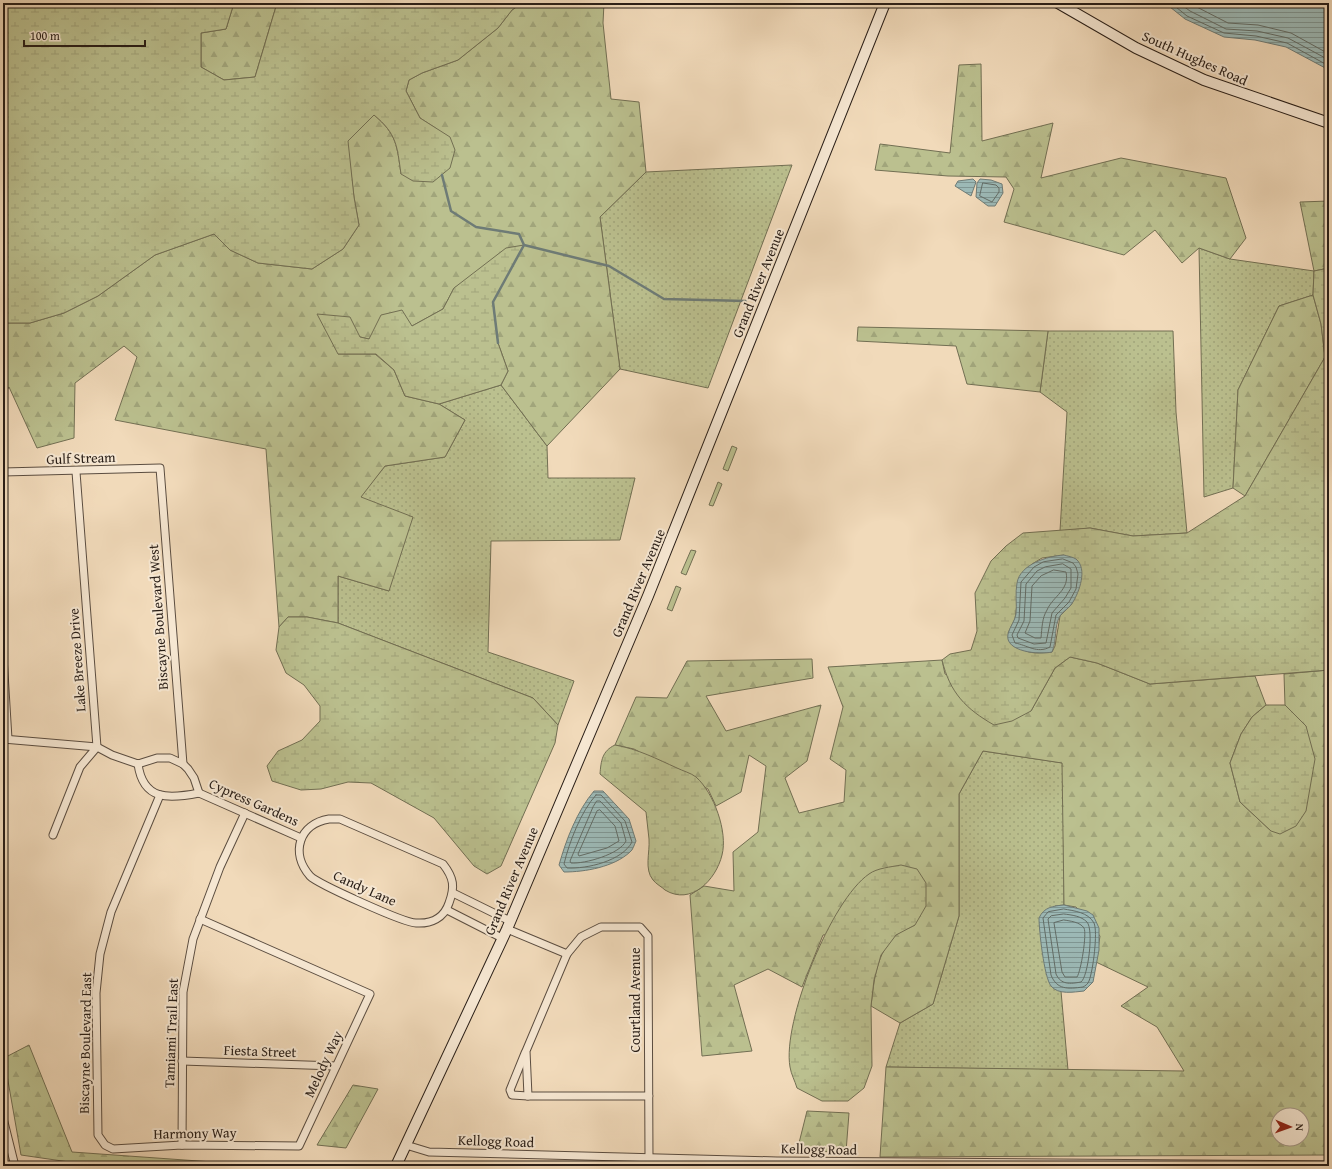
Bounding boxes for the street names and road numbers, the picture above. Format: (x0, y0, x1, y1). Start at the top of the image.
street label: South Hughes Road (1139, 26, 1251, 90)
street label: Grand River Avenue (727, 225, 789, 341)
street label: Gulf Stream (46, 447, 117, 469)
street label: Grand River Avenue (606, 525, 670, 640)
street label: Biscayne Boulevard West (143, 544, 173, 690)
street label: Lake Breeze Drive (63, 607, 91, 712)
street label: Cypress Gardens (206, 773, 302, 831)
street label: Grand River Avenue (479, 823, 543, 938)
street label: Candy Lane (330, 865, 400, 911)
street label: Courtland Avenue (625, 947, 645, 1053)
street label: Biscayne Boulevard East (74, 972, 96, 1114)
street label: Tamiami Trail East (159, 978, 183, 1088)
street label: Melody Way (299, 1027, 347, 1101)
street label: Fiesta Street (223, 1040, 297, 1062)
street label: Harmony Way (153, 1122, 237, 1144)
street label: Kellogg Road (458, 1130, 535, 1152)
street label: Kellogg Road (781, 1138, 858, 1160)

